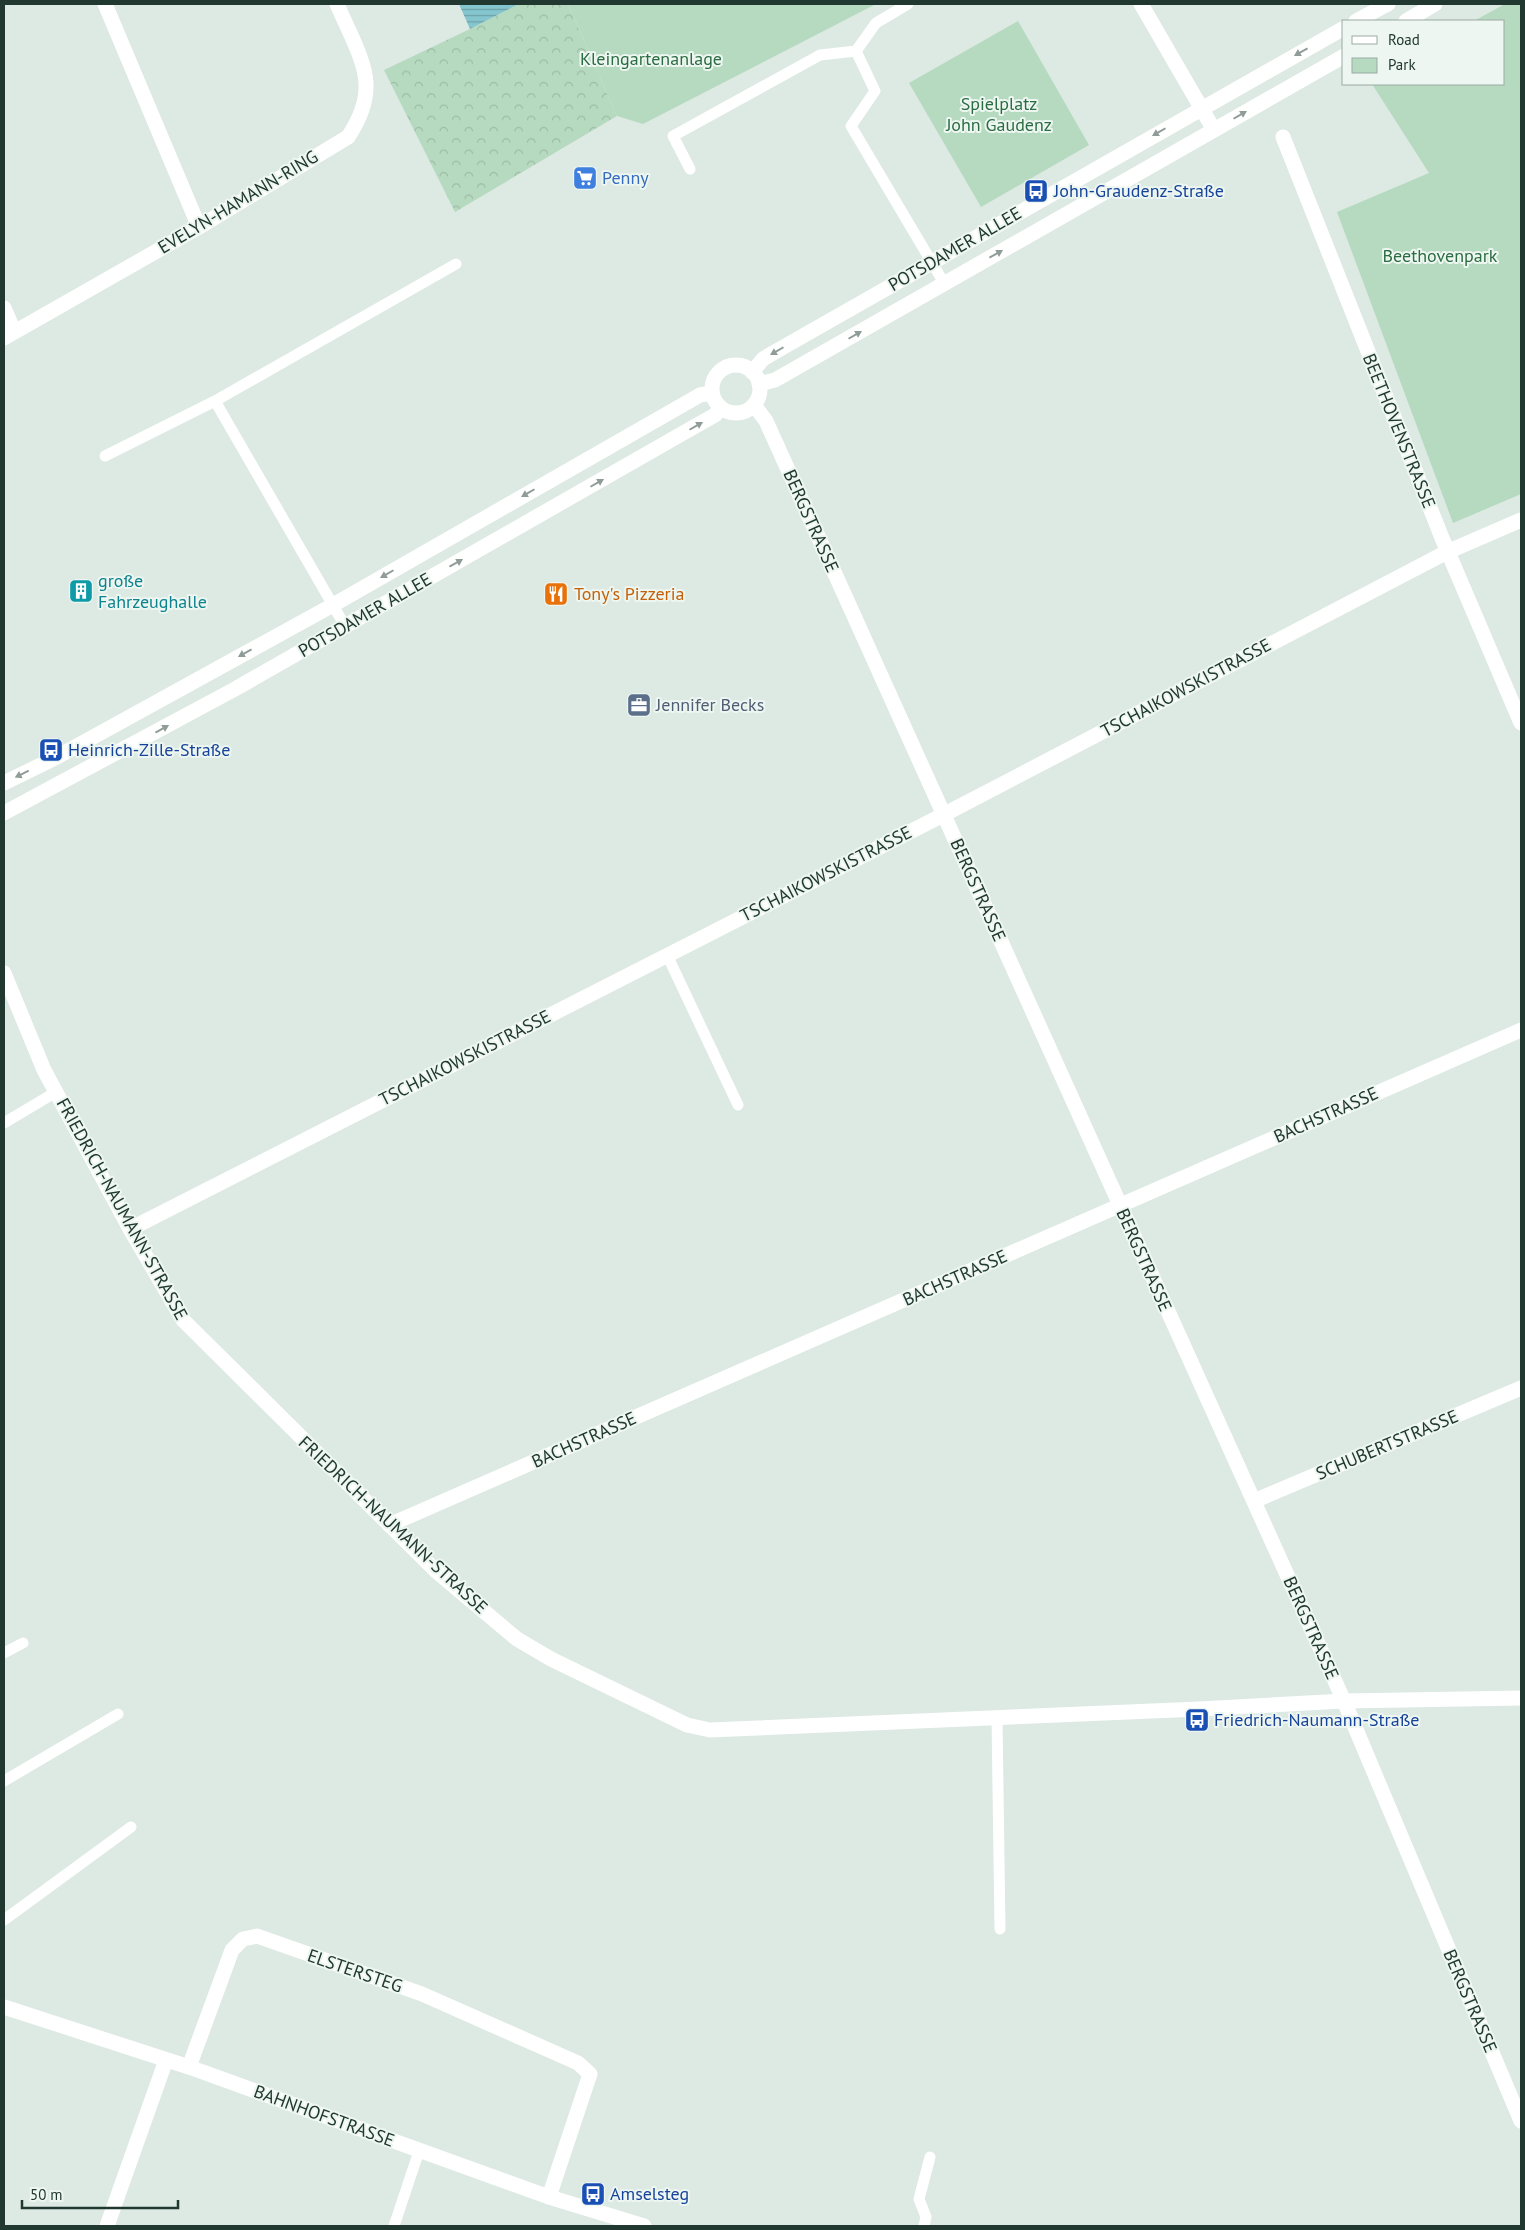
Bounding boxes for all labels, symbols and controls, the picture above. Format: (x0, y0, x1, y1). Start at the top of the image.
legend (1342, 20, 1505, 85)
text: Road (1388, 30, 1420, 49)
park label: Kleingartenanlage (580, 47, 722, 70)
one-way arrow (1294, 47, 1308, 56)
text: Park (1388, 55, 1416, 74)
park label: Spielplatz John Gaudenz (945, 92, 1052, 136)
one-way arrow (1233, 111, 1247, 119)
one-way arrow (1152, 128, 1166, 137)
street label: EVELYN-HAMANN-RING (153, 145, 322, 258)
supermarket icon: Penny (572, 165, 598, 191)
place label: Penny (602, 166, 649, 189)
bus stop icon: John-Graudenz-Straße (1023, 178, 1049, 204)
place label: John-Graudenz-Straße (1053, 179, 1224, 202)
street label: POTSDAMER ALLEE (884, 201, 1025, 296)
park label: Beethovenpark (1383, 244, 1498, 267)
one-way arrow (988, 250, 1003, 258)
one-way arrow (848, 330, 861, 339)
one-way arrow (771, 346, 784, 355)
street label: BEETHOVENSTRASSE (1358, 350, 1441, 512)
one-way arrow (690, 421, 703, 430)
street label: BERGSTRASSE (779, 466, 844, 576)
one-way arrow (590, 479, 603, 488)
one-way arrow (521, 488, 534, 497)
one-way arrow (449, 559, 462, 568)
street label: POTSDAMER ALLEE (294, 567, 435, 662)
place label: große Fahrzeughalle (98, 569, 207, 613)
one-way arrow (381, 570, 394, 579)
building icon: große Fahrzeughalle (68, 578, 94, 604)
restaurant icon: Tony's Pizzeria (543, 581, 569, 607)
place label: Tony's Pizzeria (574, 582, 684, 605)
street label: TSCHAIKOWSKISTRASSE (1097, 633, 1275, 742)
one-way arrow (239, 649, 252, 658)
office icon: Jennifer Becks (626, 692, 652, 718)
place label: Jennifer Becks (655, 693, 764, 716)
one-way arrow (155, 725, 168, 734)
bus stop icon: Heinrich-Zille-Straße (38, 737, 64, 763)
place label: Heinrich-Zille-Straße (68, 738, 230, 761)
one-way arrow (15, 770, 29, 778)
street label: TSCHAIKOWSKISTRASSE (736, 820, 915, 927)
street label: BERGSTRASSE (946, 835, 1011, 945)
street label: TSCHAIKOWSKISTRASSE (375, 1004, 554, 1111)
street label: BACHSTRASSE (1270, 1081, 1382, 1148)
street label: FRIEDRICH-NAUMANN-STRASSE (52, 1094, 193, 1324)
street label: BERGSTRASSE (1112, 1205, 1177, 1315)
street label: BACHSTRASSE (899, 1244, 1011, 1311)
street label: SCHUBERTSTRASSE (1312, 1404, 1461, 1485)
street label: BACHSTRASSE (528, 1406, 640, 1473)
street label: FRIEDRICH-NAUMANN-STRASSE (294, 1431, 493, 1618)
street label: BERGSTRASSE (1279, 1573, 1344, 1683)
bus stop icon: Friedrich-Naumann-Straße (1184, 1707, 1210, 1733)
place label: Friedrich-Naumann-Straße (1214, 1708, 1419, 1731)
street label: ELSTERSTEG (305, 1944, 406, 1998)
street label: BERGSTRASSE (1438, 1946, 1503, 2056)
street label: BAHNHOFSTRASSE (251, 2079, 398, 2152)
scale bar (22, 2178, 179, 2210)
bus stop icon: Amselsteg (580, 2181, 606, 2207)
place label: Amselsteg (610, 2182, 689, 2205)
text: 50 m (30, 2185, 63, 2204)

